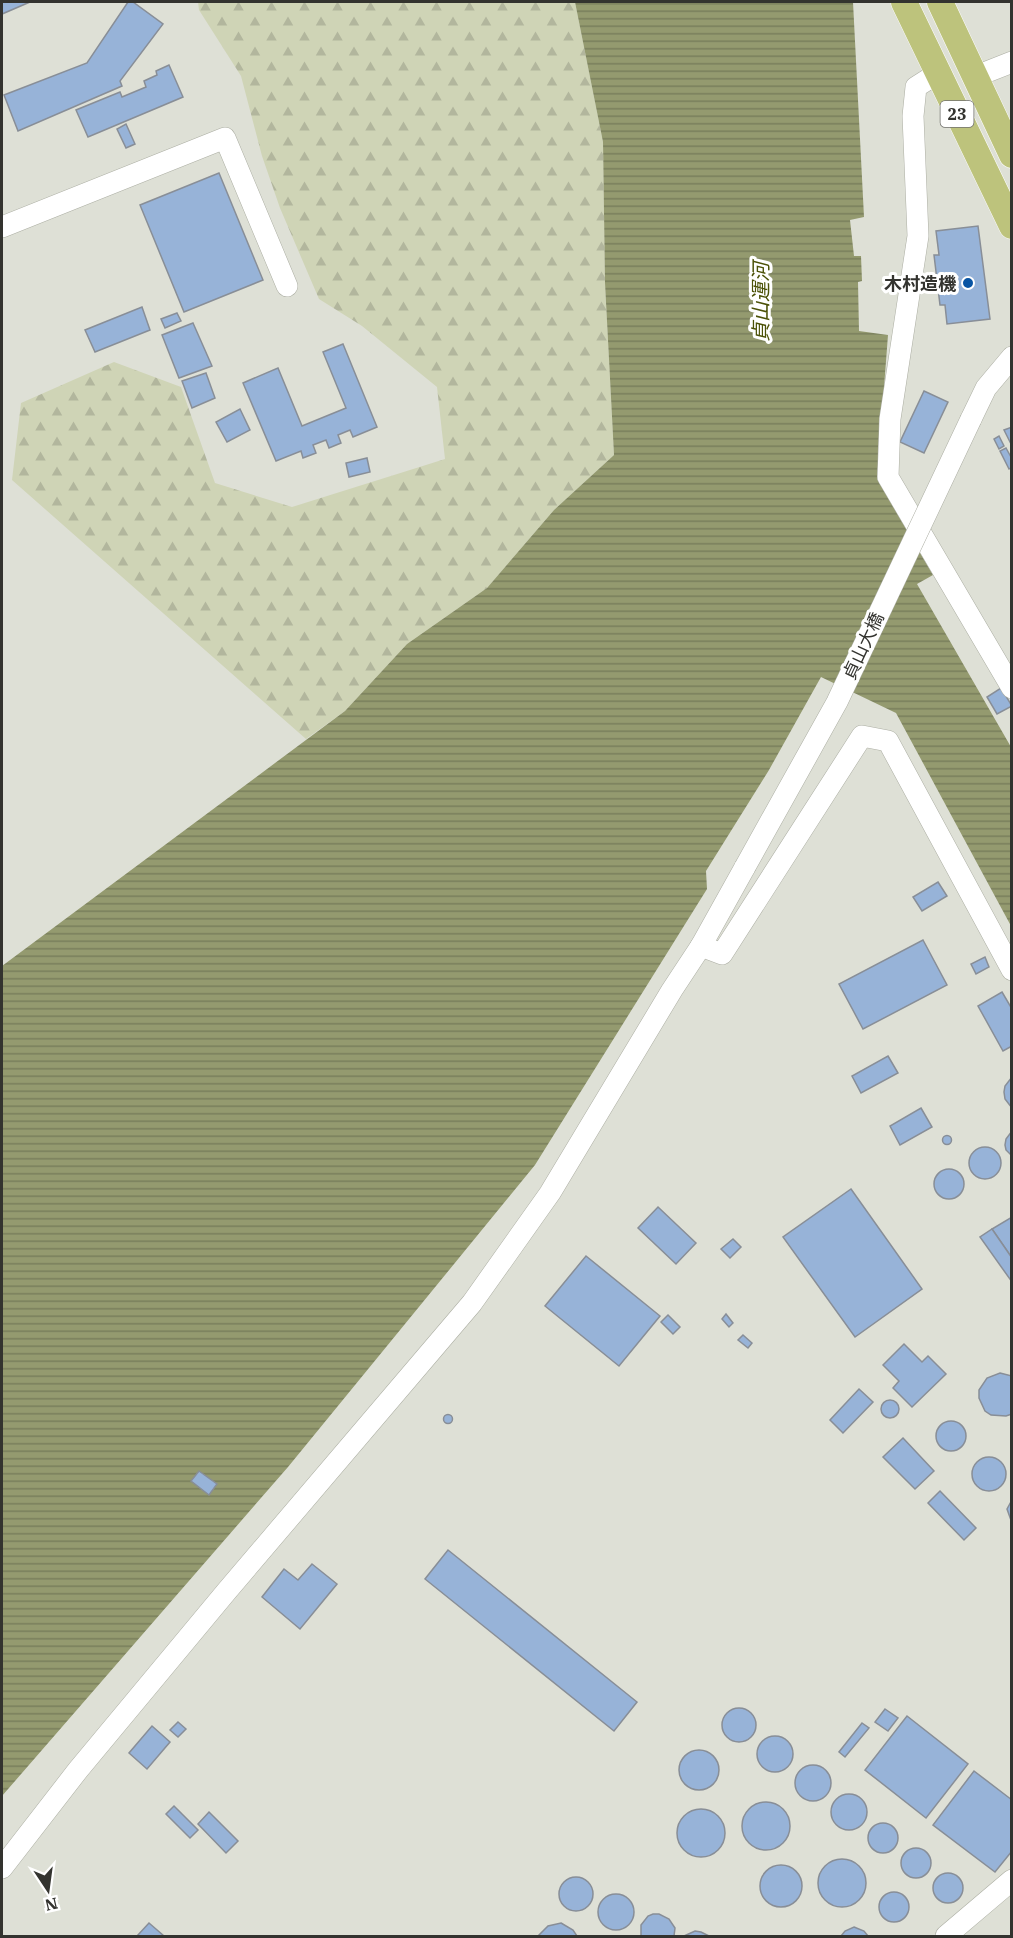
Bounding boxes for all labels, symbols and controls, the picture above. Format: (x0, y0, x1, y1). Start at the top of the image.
road number: 23 (940, 101, 974, 127)
water label: 貞山運河 (747, 258, 774, 342)
place label: 木村造機 (884, 272, 957, 295)
marker: 木村造機 (961, 276, 975, 290)
street label: 貞山大橋 (837, 609, 889, 683)
north arrow (18, 1860, 78, 1920)
text: N (43, 1893, 60, 1916)

